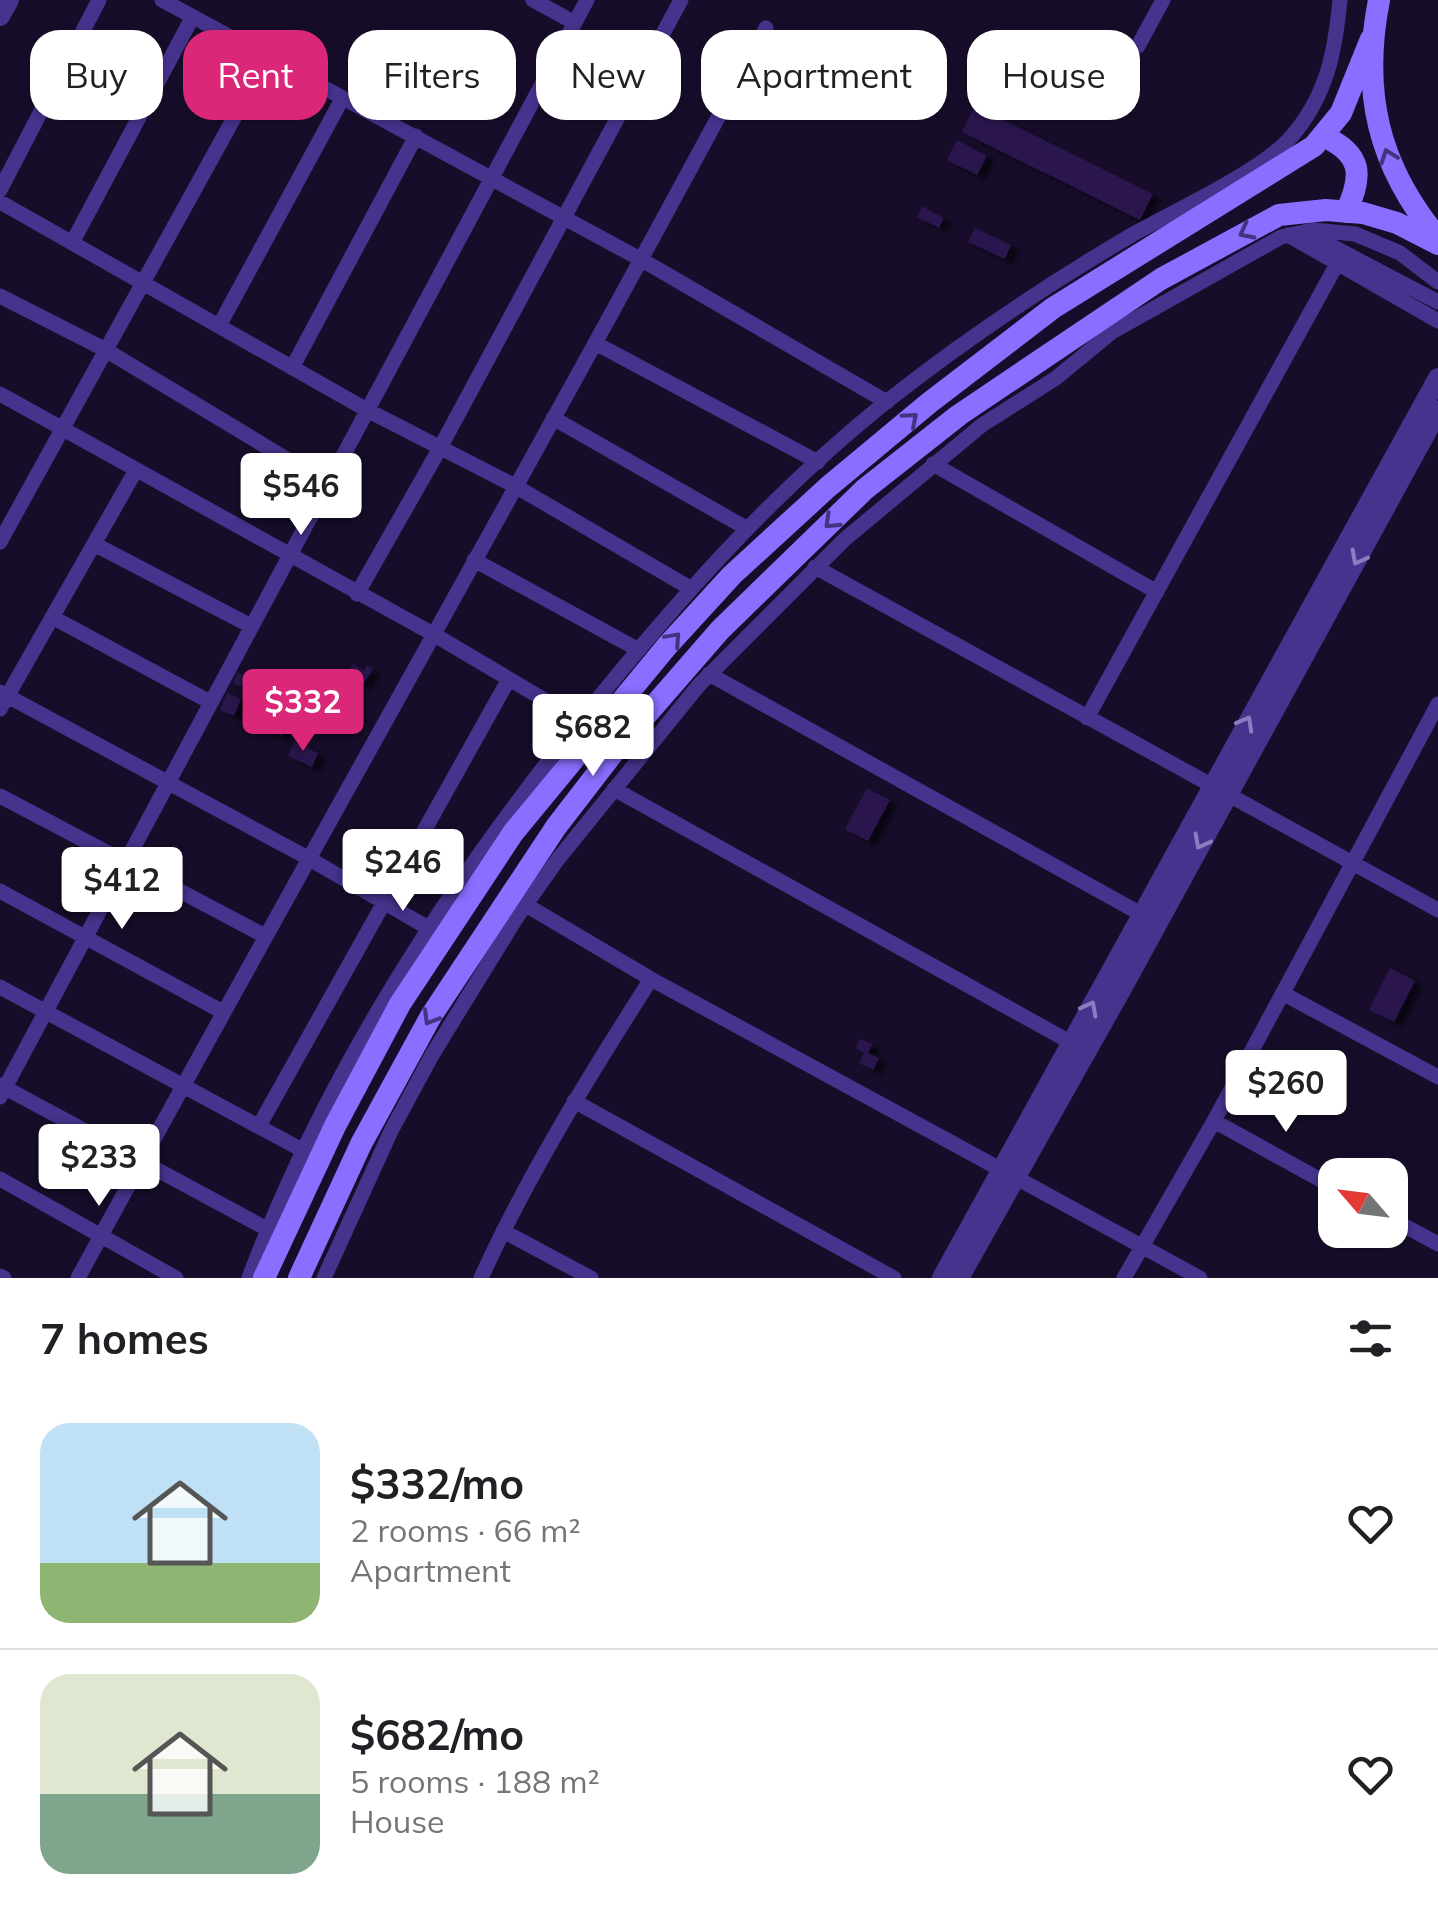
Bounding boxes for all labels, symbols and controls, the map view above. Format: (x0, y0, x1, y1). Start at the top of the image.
chip: Buy (30, 30, 163, 120)
chip: Rent (183, 30, 328, 120)
chip: Filters (348, 30, 516, 120)
chip: New (536, 30, 681, 120)
chip: Apartment (701, 30, 947, 120)
chip: House (967, 30, 1140, 120)
one-way arrow (1379, 148, 1400, 165)
one-way arrow (1239, 219, 1257, 239)
one-way arrow (900, 412, 918, 430)
pin: $546 (242, 453, 360, 538)
text: $546 (263, 465, 339, 505)
one-way arrow (824, 510, 842, 528)
one-way arrow (1351, 547, 1370, 565)
one-way arrow (662, 632, 680, 651)
pin: $332 (244, 669, 362, 754)
text: $332 (265, 681, 341, 721)
pin: $682 (534, 694, 652, 779)
text: $682 (555, 706, 631, 746)
one-way arrow (1233, 716, 1253, 734)
pin: $246 (344, 829, 462, 914)
one-way arrow (1194, 832, 1214, 850)
text: $246 (365, 841, 441, 881)
pin: $412 (63, 847, 181, 932)
text: $412 (84, 859, 160, 899)
one-way arrow (1077, 1001, 1097, 1019)
one-way arrow (423, 1007, 442, 1025)
pin: $260 (1227, 1050, 1345, 1135)
text: $260 (1248, 1062, 1324, 1102)
pin: $233 (40, 1124, 158, 1209)
text: $233 (61, 1136, 137, 1176)
north arrow (1318, 1158, 1408, 1248)
map controls (1318, 1158, 1408, 1248)
icon: filters (1343, 1311, 1398, 1366)
text: 7 homes (40, 1312, 209, 1365)
text: $332/mo (350, 1457, 524, 1510)
icon: home (120, 1463, 240, 1583)
icon: heart (1343, 1496, 1398, 1551)
text: 2 rooms · 66 m² (350, 1510, 581, 1550)
text: Apartment (350, 1550, 511, 1590)
text: $682/mo (350, 1708, 524, 1761)
icon: home (120, 1714, 240, 1834)
icon: heart (1343, 1747, 1398, 1802)
text: 5 rooms · 188 m² (350, 1761, 600, 1801)
text: House (350, 1801, 445, 1841)

